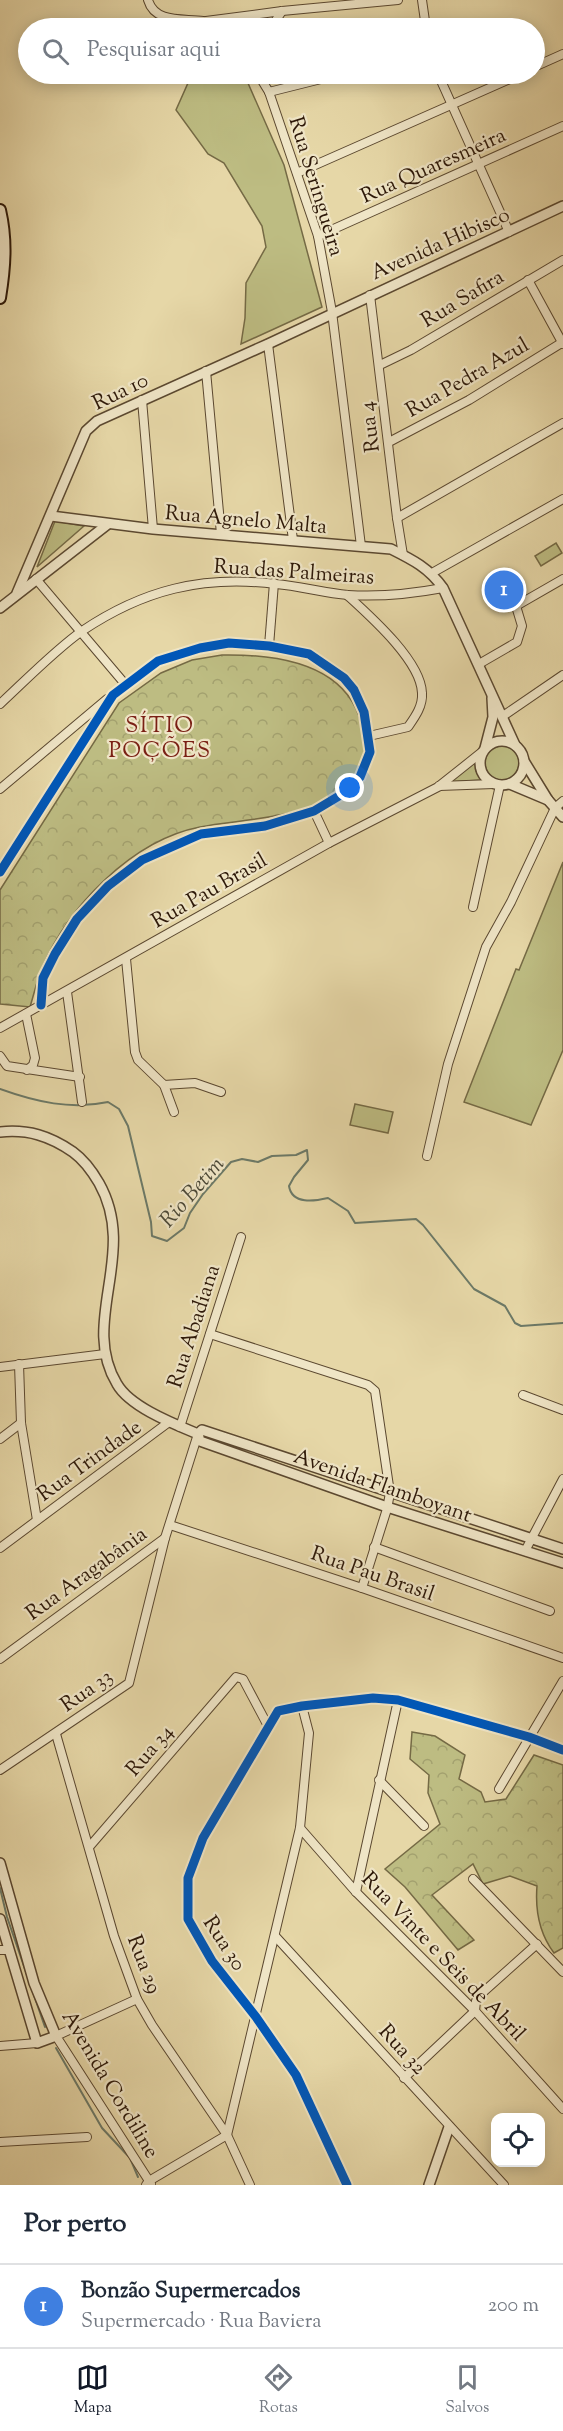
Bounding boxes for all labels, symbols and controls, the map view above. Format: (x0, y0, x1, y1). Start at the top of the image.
search box (18, 18, 545, 84)
icon: search (39, 35, 72, 68)
text: Pesquisar aqui (87, 35, 221, 67)
street label: Rua Seringueira (280, 113, 351, 260)
street label: Rua Quaresmeira (356, 121, 512, 212)
street label: Avenida Hibisco (366, 201, 515, 289)
street label: Rua Safira (416, 263, 510, 336)
street label: Rua Pedra Azul (401, 331, 535, 426)
street label: Rua 10 (88, 366, 154, 419)
street label: Rua 4 (353, 399, 389, 454)
street label: Rua Agnelo Malta (164, 499, 328, 543)
street label: Rua das Palmeiras (213, 552, 375, 594)
pin: 1 (484, 568, 524, 612)
district label: SÍTIO POÇÕES (108, 710, 212, 768)
your location (335, 773, 364, 802)
street label: Rua Pau Brasil (147, 846, 274, 937)
water label: Rio Betim (153, 1150, 233, 1236)
street label: Rua Abadiana (161, 1261, 229, 1392)
street label: Rua Trindade (32, 1414, 148, 1510)
street label: Avenida Flamboyant (289, 1442, 475, 1531)
street label: Rua Aragabânia (20, 1520, 154, 1629)
street label: Rua Pau Brasil (306, 1540, 438, 1610)
street label: Rua 33 (55, 1663, 119, 1720)
street label: Rua 34 (120, 1719, 181, 1784)
street label: Rua Vinte e Seis de Abril (354, 1866, 532, 2049)
street label: Rua 30 (194, 1911, 252, 1977)
street label: Rua 29 (118, 1931, 168, 1998)
street label: Avenida Cordiline (53, 2005, 165, 2165)
street label: Rua 32 (371, 2018, 433, 2082)
map controls (491, 2113, 545, 2167)
button: locate (491, 2113, 545, 2167)
text: Por perto (24, 2206, 126, 2243)
text: Bonzão Supermercados (81, 2276, 300, 2308)
text: 1 (40, 2292, 47, 2321)
text: 200 m (488, 2292, 539, 2321)
text: Supermercado · Rua Baviera (81, 2308, 322, 2337)
tab: Mapa (74, 2361, 112, 2420)
tab: Rotas (259, 2361, 298, 2420)
tab: Salvos (445, 2361, 489, 2420)

